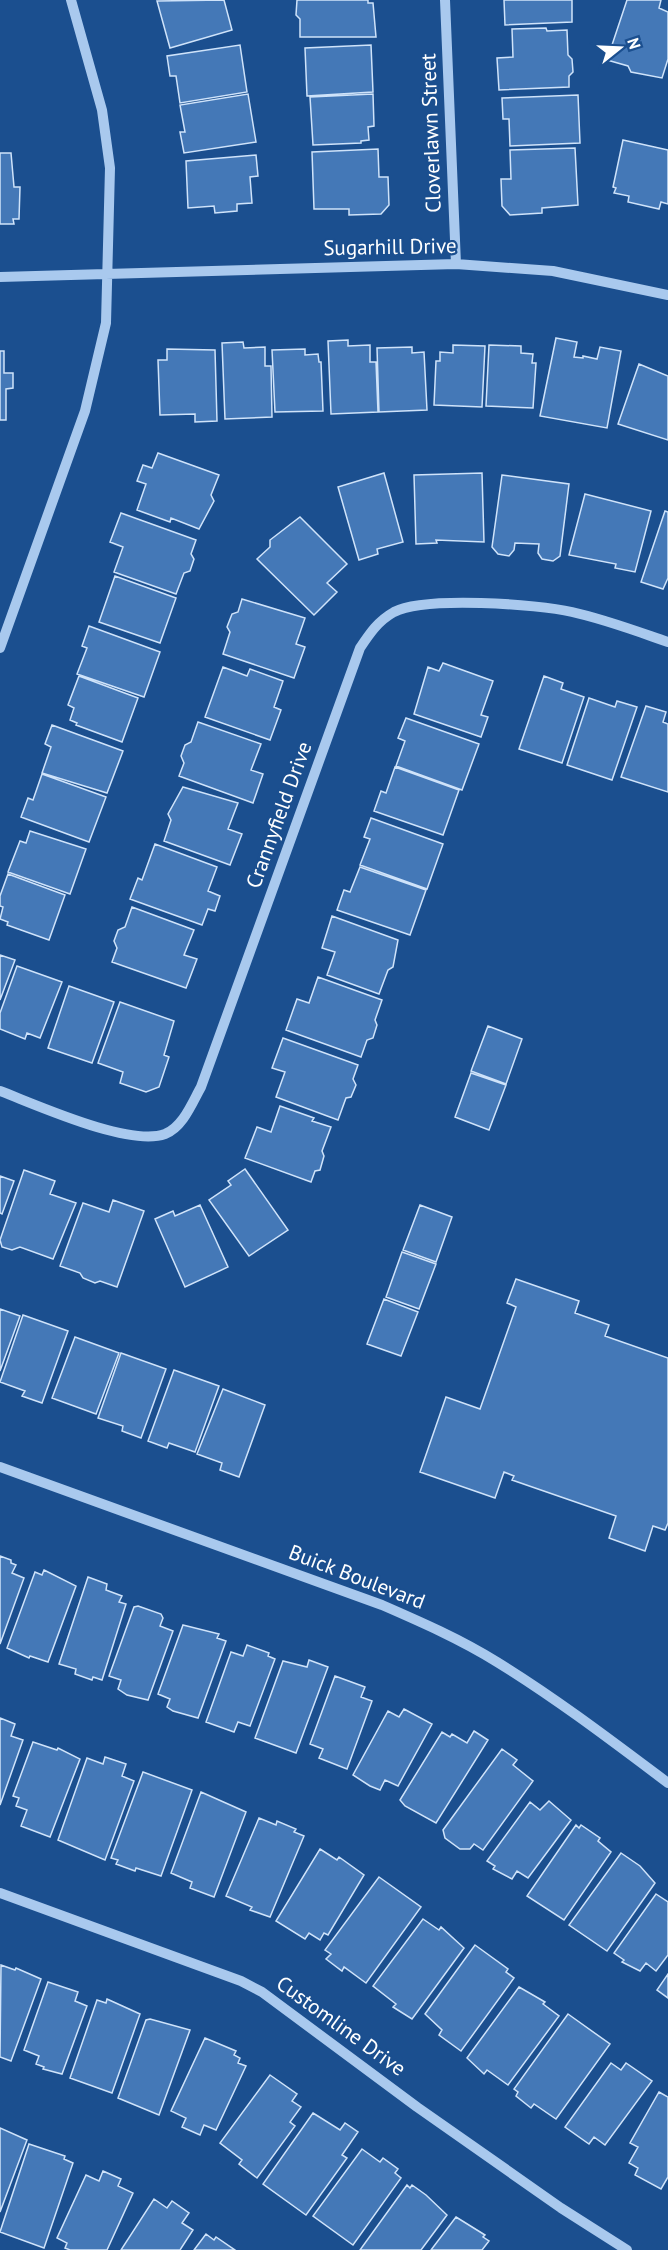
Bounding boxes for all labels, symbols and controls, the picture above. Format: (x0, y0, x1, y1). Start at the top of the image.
north arrow (590, 18, 650, 78)
text: N (623, 35, 645, 51)
street label: Cloverlawn Street (414, 53, 447, 213)
street label: Sugarhill Drive (323, 232, 457, 261)
street label: Crannyfield Drive (239, 738, 318, 892)
street label: Buick Boulevard (285, 1538, 429, 1615)
street label: Customline Drive (271, 1970, 411, 2082)

